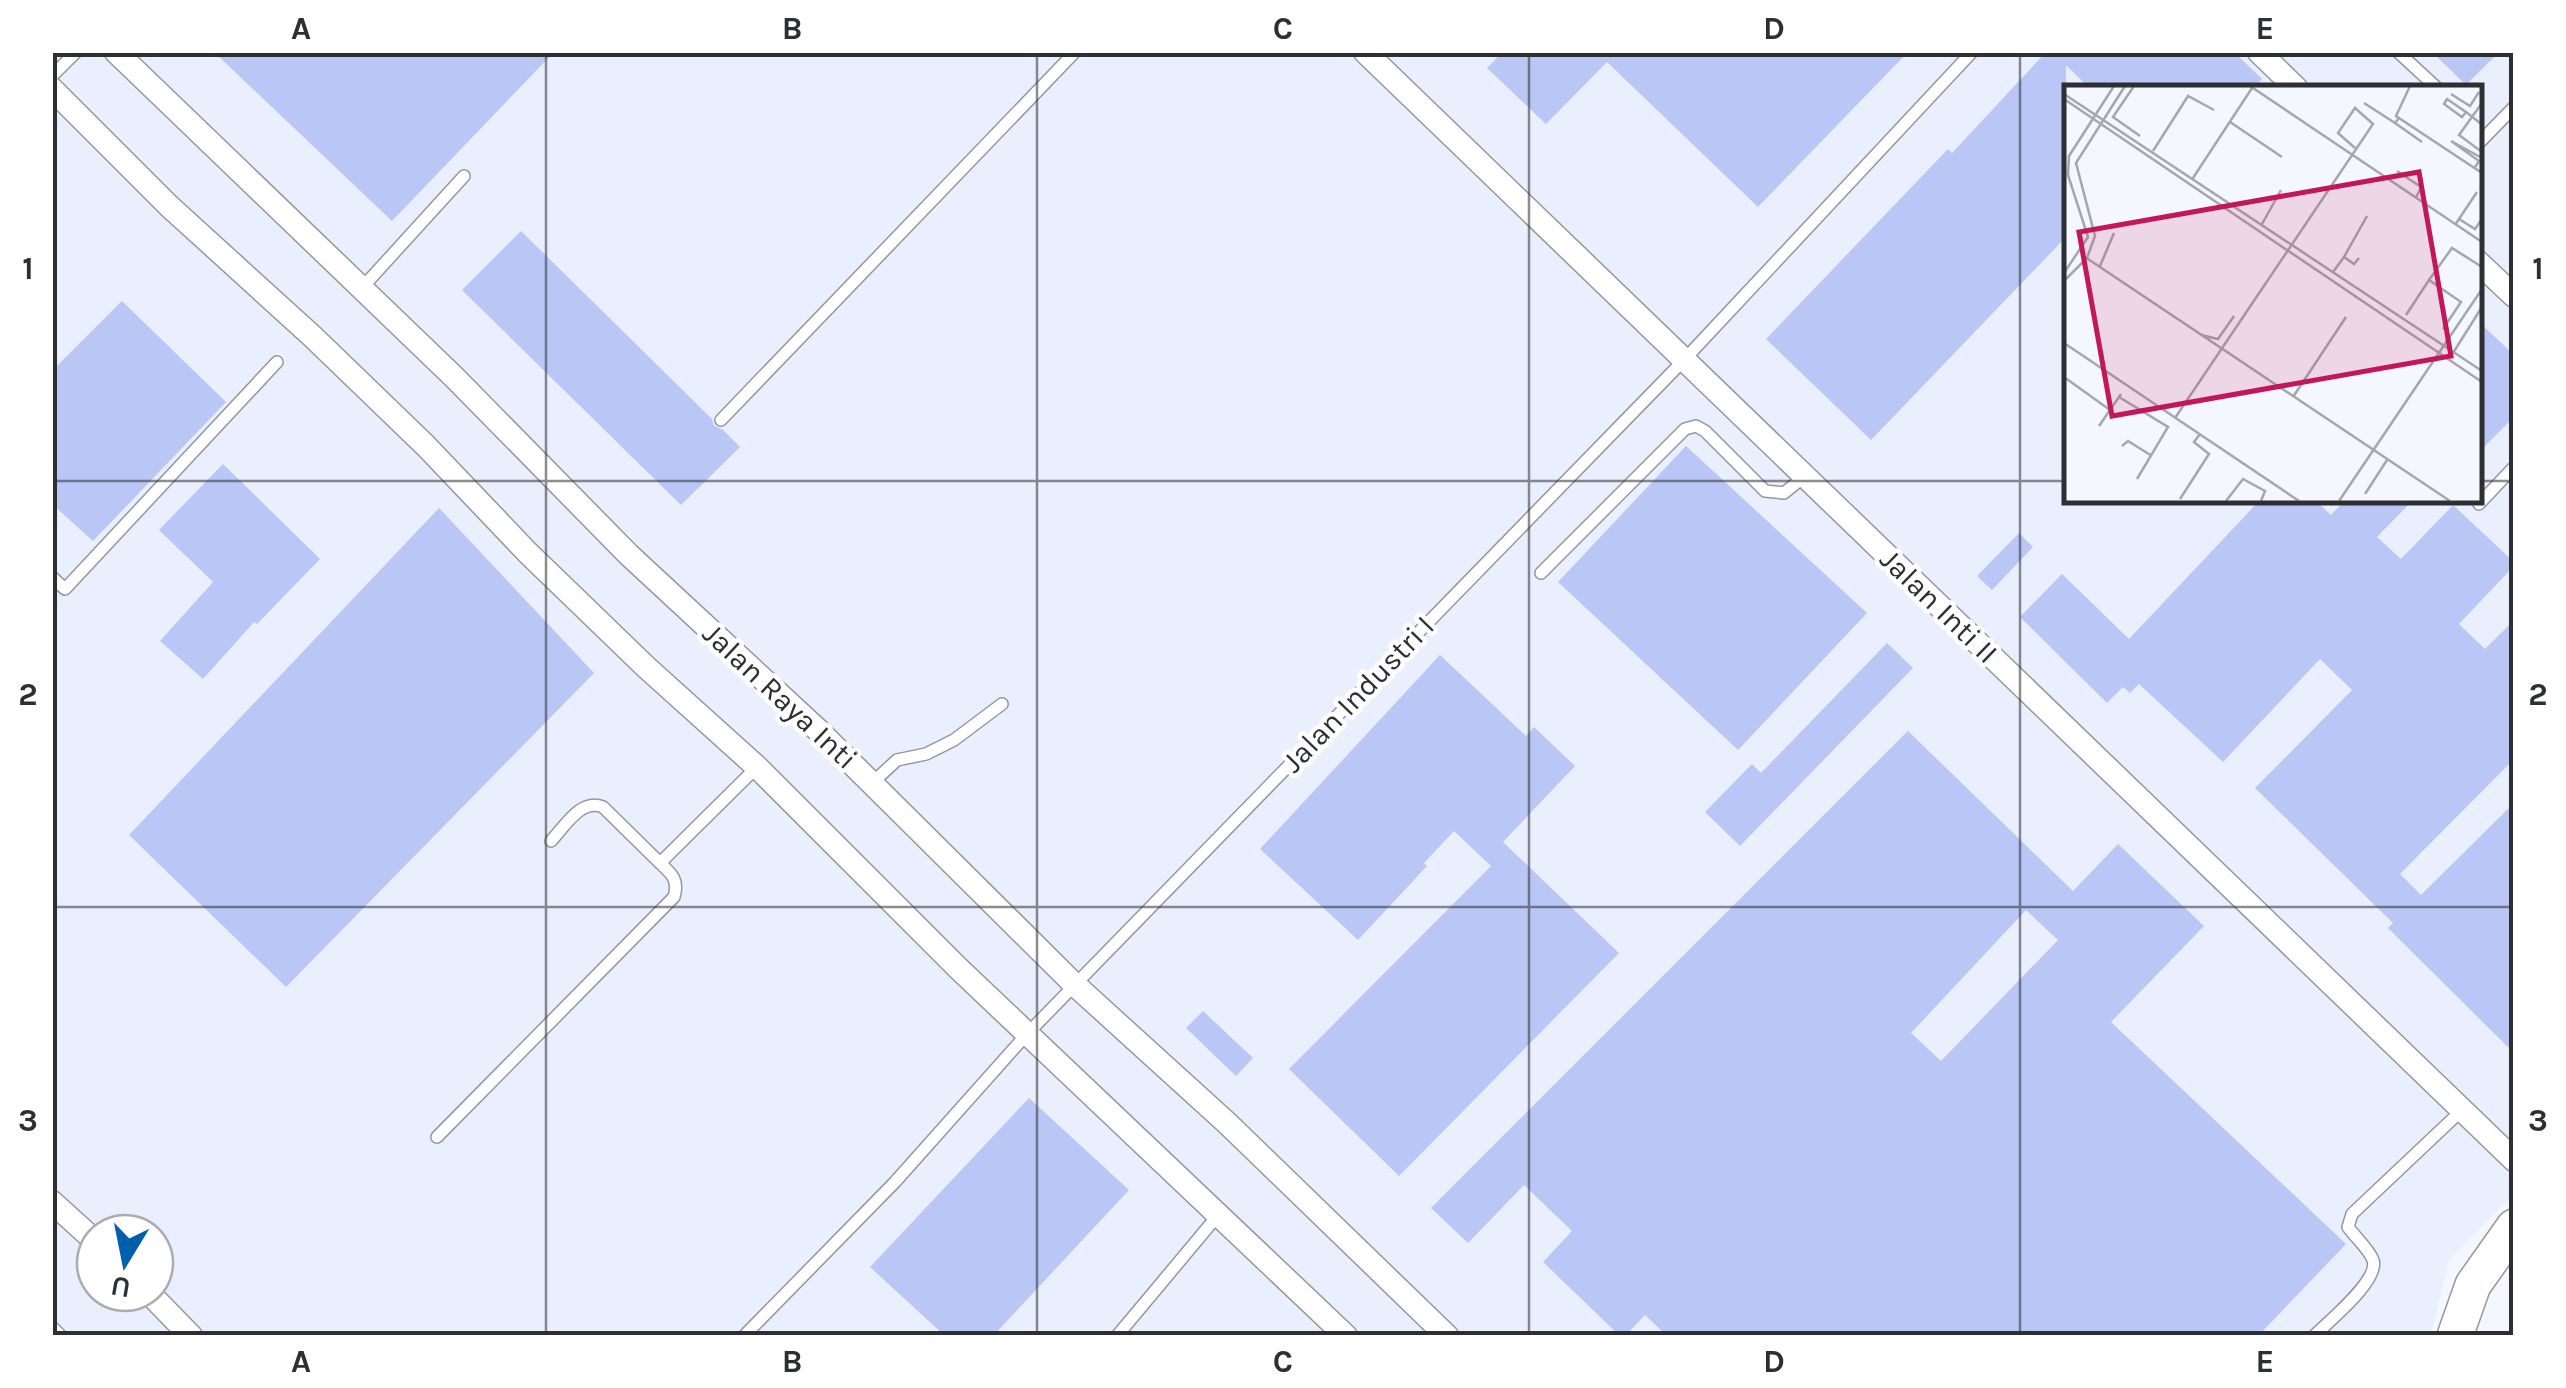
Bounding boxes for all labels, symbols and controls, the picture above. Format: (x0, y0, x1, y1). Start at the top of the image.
text: A (291, 10, 311, 47)
text: B (782, 10, 802, 47)
text: C (1273, 10, 1293, 47)
text: D (1763, 10, 1785, 47)
text: E (2256, 10, 2274, 47)
inset map (2064, 85, 2481, 502)
text: 1 (22, 250, 34, 287)
text: 1 (2532, 250, 2544, 287)
street label: Jalan Inti II (1873, 541, 2005, 671)
street label: Jalan Industri I (1274, 608, 1442, 780)
street label: Jalan Raya Inti (695, 615, 865, 777)
text: 2 (18, 676, 38, 713)
text: 2 (2528, 676, 2548, 713)
text: 3 (18, 1102, 38, 1139)
text: 3 (2528, 1102, 2548, 1139)
north arrow (75, 1213, 175, 1313)
text: U (108, 1269, 133, 1305)
text: A (291, 1343, 311, 1380)
text: B (782, 1343, 802, 1380)
text: C (1273, 1343, 1293, 1380)
text: D (1763, 1343, 1785, 1380)
text: E (2256, 1343, 2274, 1380)

